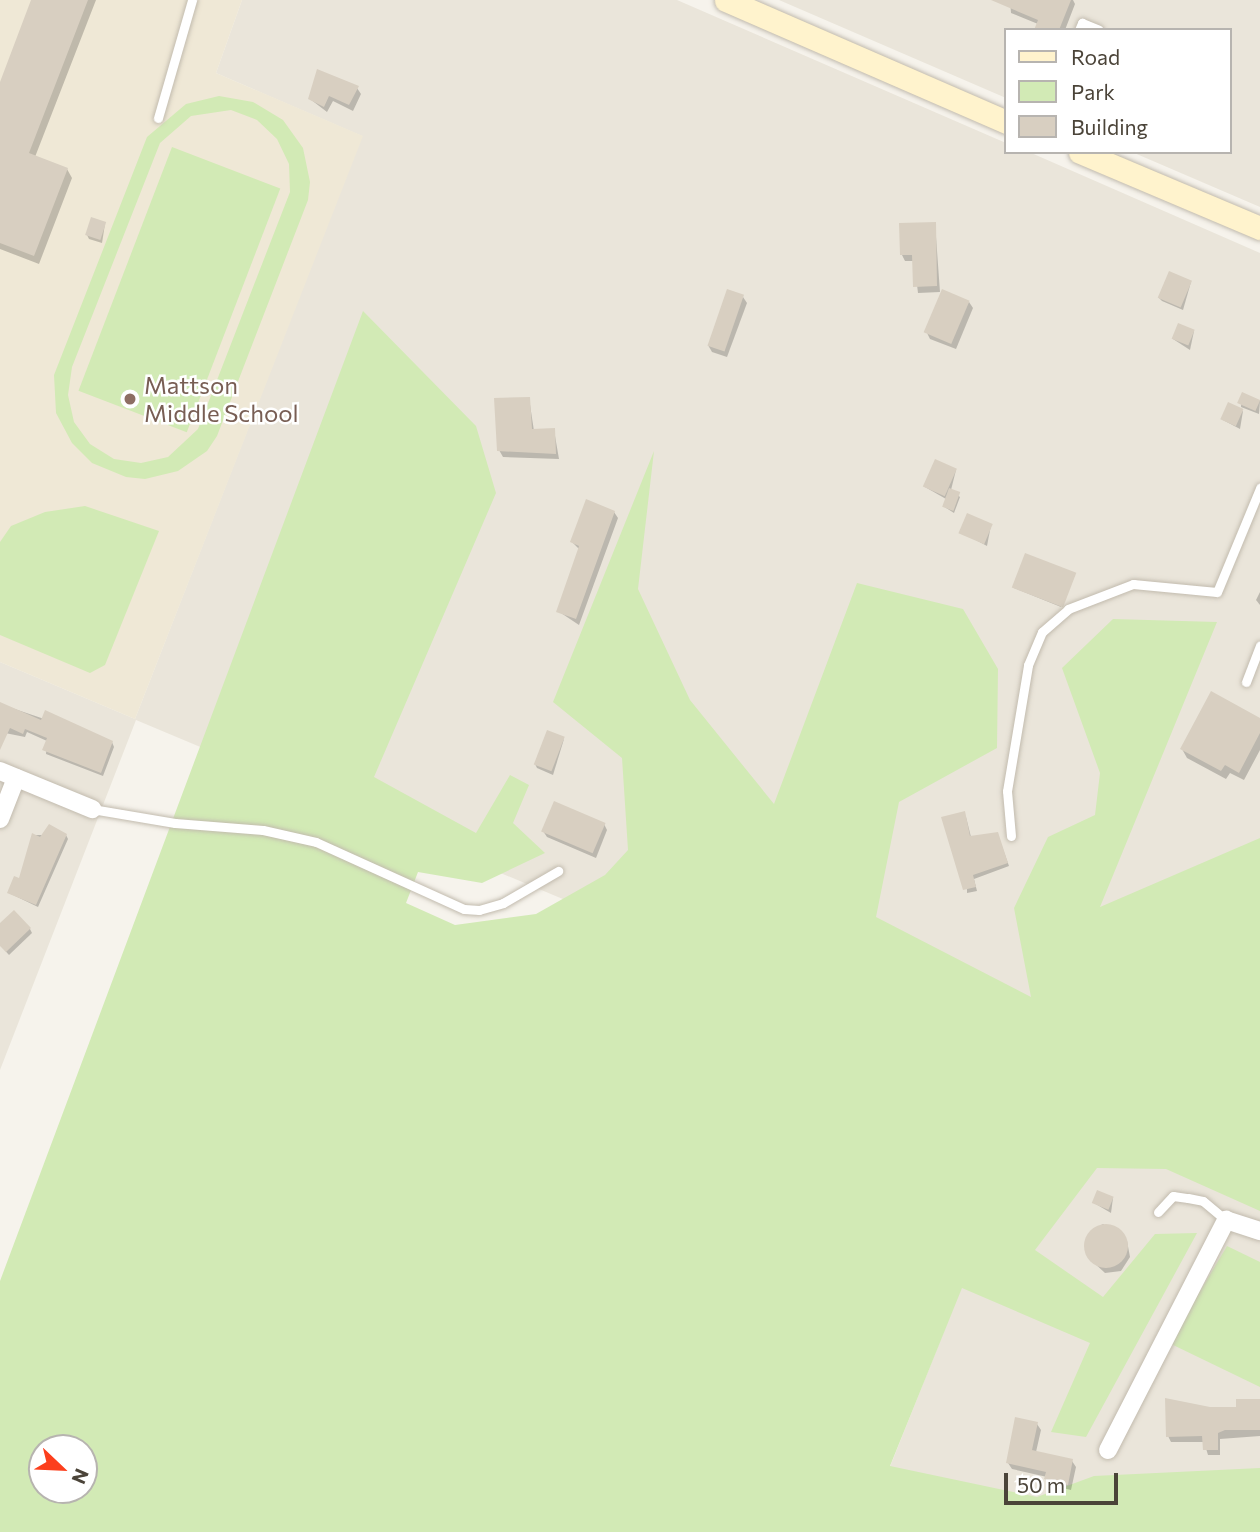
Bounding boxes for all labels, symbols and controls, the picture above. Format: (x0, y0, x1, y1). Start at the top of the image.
legend (1004, 28, 1232, 154)
text: Road (1071, 44, 1120, 69)
text: Park (1071, 79, 1115, 104)
text: Building (1071, 114, 1148, 139)
place label: Mattson Middle School (144, 371, 299, 427)
marker: Mattson Middle School (122, 391, 138, 407)
north arrow (28, 1434, 98, 1504)
scale bar (1008, 1458, 1122, 1502)
text: N (68, 1466, 94, 1488)
text: 50 m (1017, 1472, 1065, 1497)

